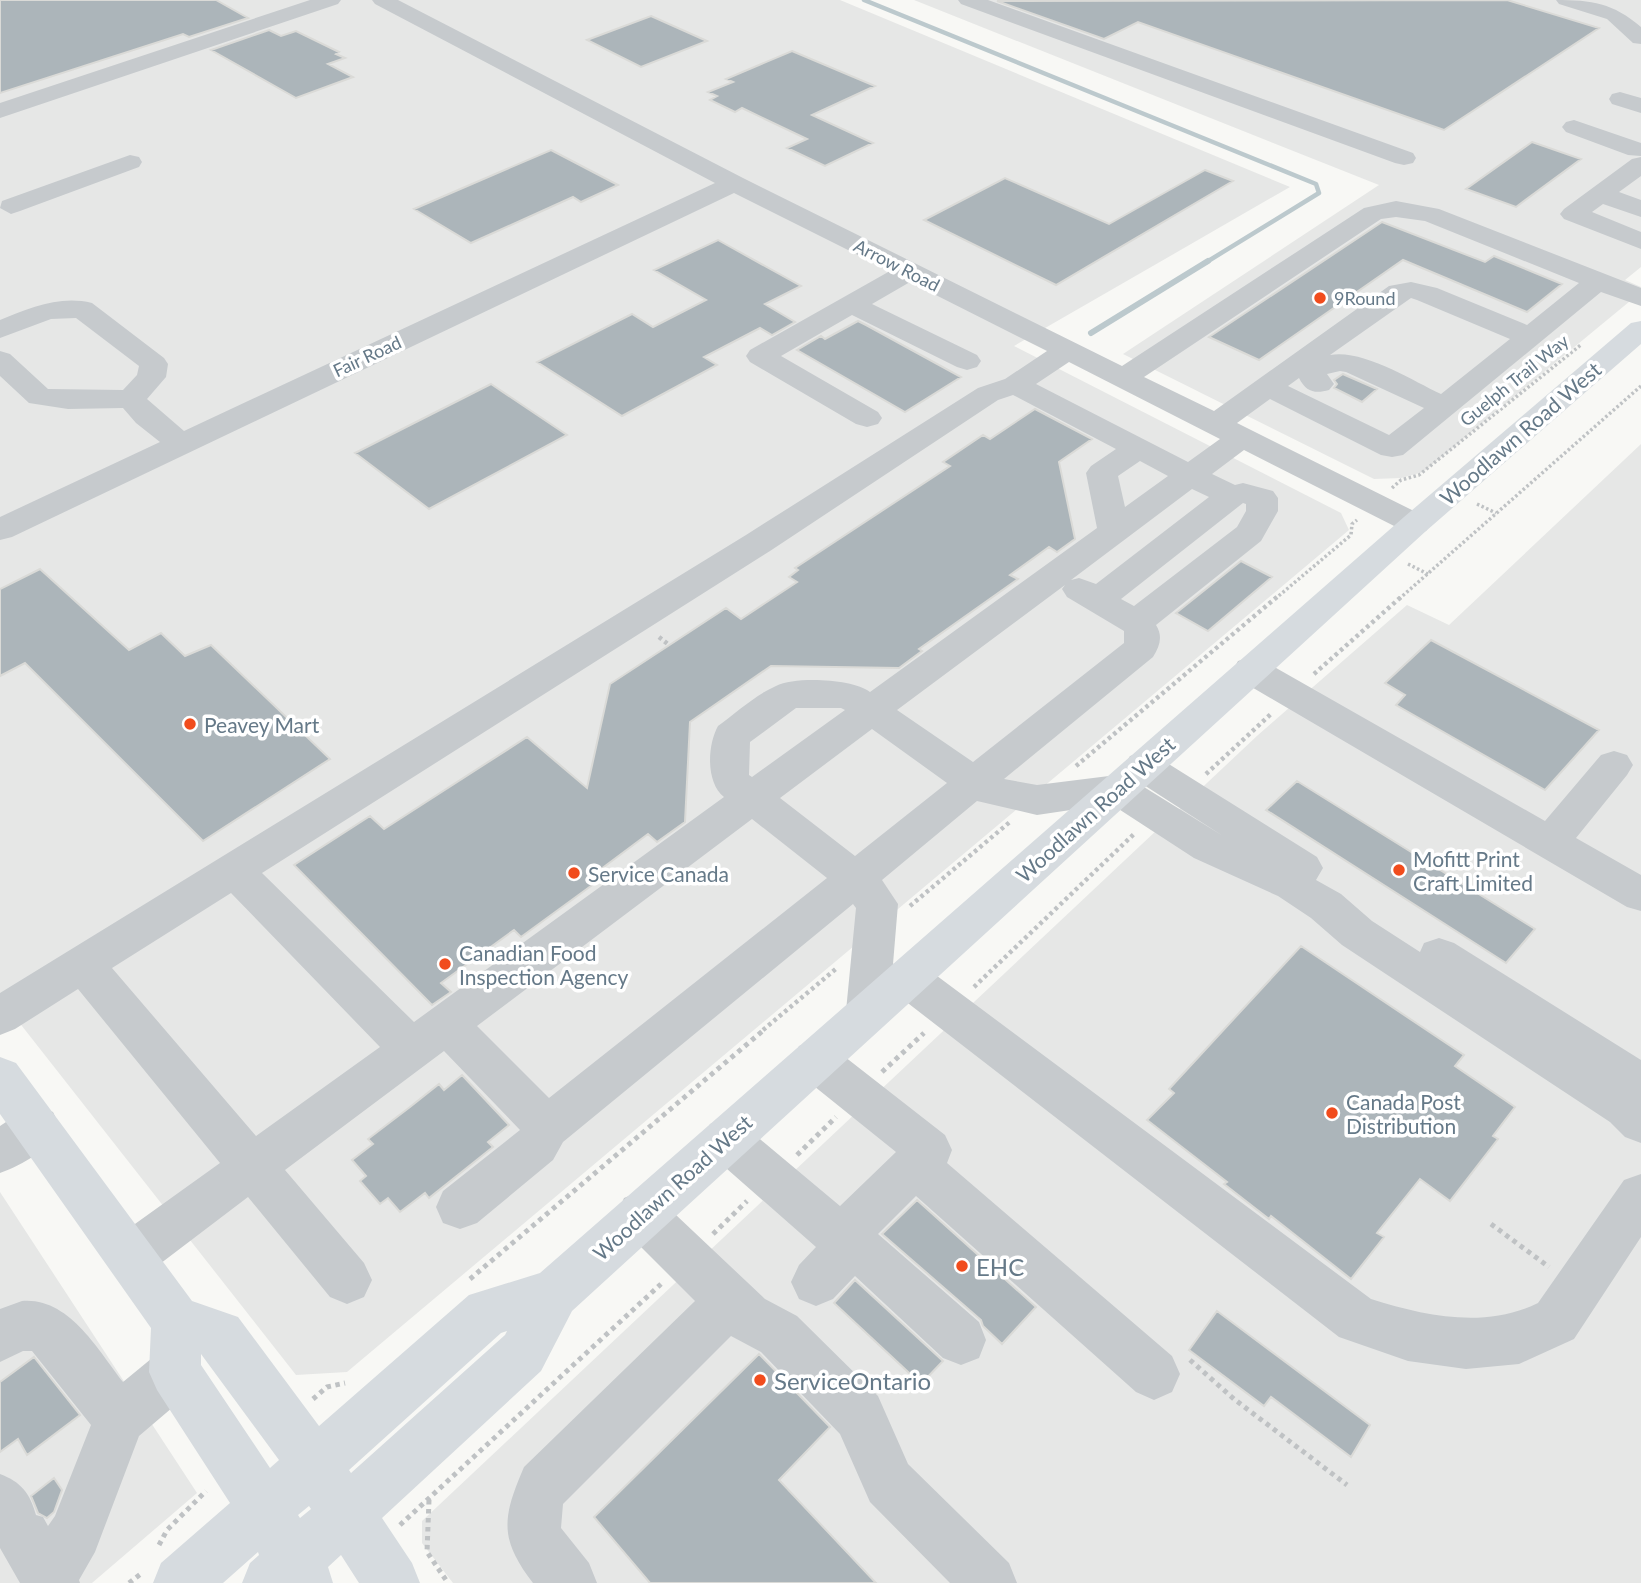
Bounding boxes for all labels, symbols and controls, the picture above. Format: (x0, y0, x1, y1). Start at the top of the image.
street label: Arrow Road (850, 234, 944, 296)
place label: 9Round (1334, 287, 1396, 309)
marker: 9Round (1312, 290, 1328, 306)
street label: Guelph Trail Way (1455, 329, 1573, 431)
street label: Fair Road (329, 331, 405, 381)
street label: Woodlawn Road West (1434, 356, 1606, 510)
place label: Peavey Mart (204, 712, 320, 737)
marker: Peavey Mart (182, 716, 198, 732)
street label: Woodlawn Road West (1010, 731, 1180, 887)
place label: Mofitt Print Craft Limited (1413, 846, 1533, 895)
place label: Service Canada (588, 861, 729, 886)
marker: Mofitt Print Craft Limited (1391, 862, 1407, 878)
marker: Service Canada (566, 865, 582, 881)
place label: Canadian Food Inspection Agency (459, 940, 628, 989)
marker: Canadian Food Inspection Agency (437, 956, 453, 972)
place label: Canada Post Distribution (1346, 1089, 1461, 1138)
marker: Canada Post Distribution (1324, 1105, 1340, 1121)
street label: Woodlawn Road West (587, 1109, 757, 1265)
place label: EHC (976, 1252, 1024, 1281)
marker: EHC (954, 1258, 970, 1274)
place label: ServiceOntario (774, 1366, 931, 1395)
marker: ServiceOntario (752, 1372, 768, 1388)

